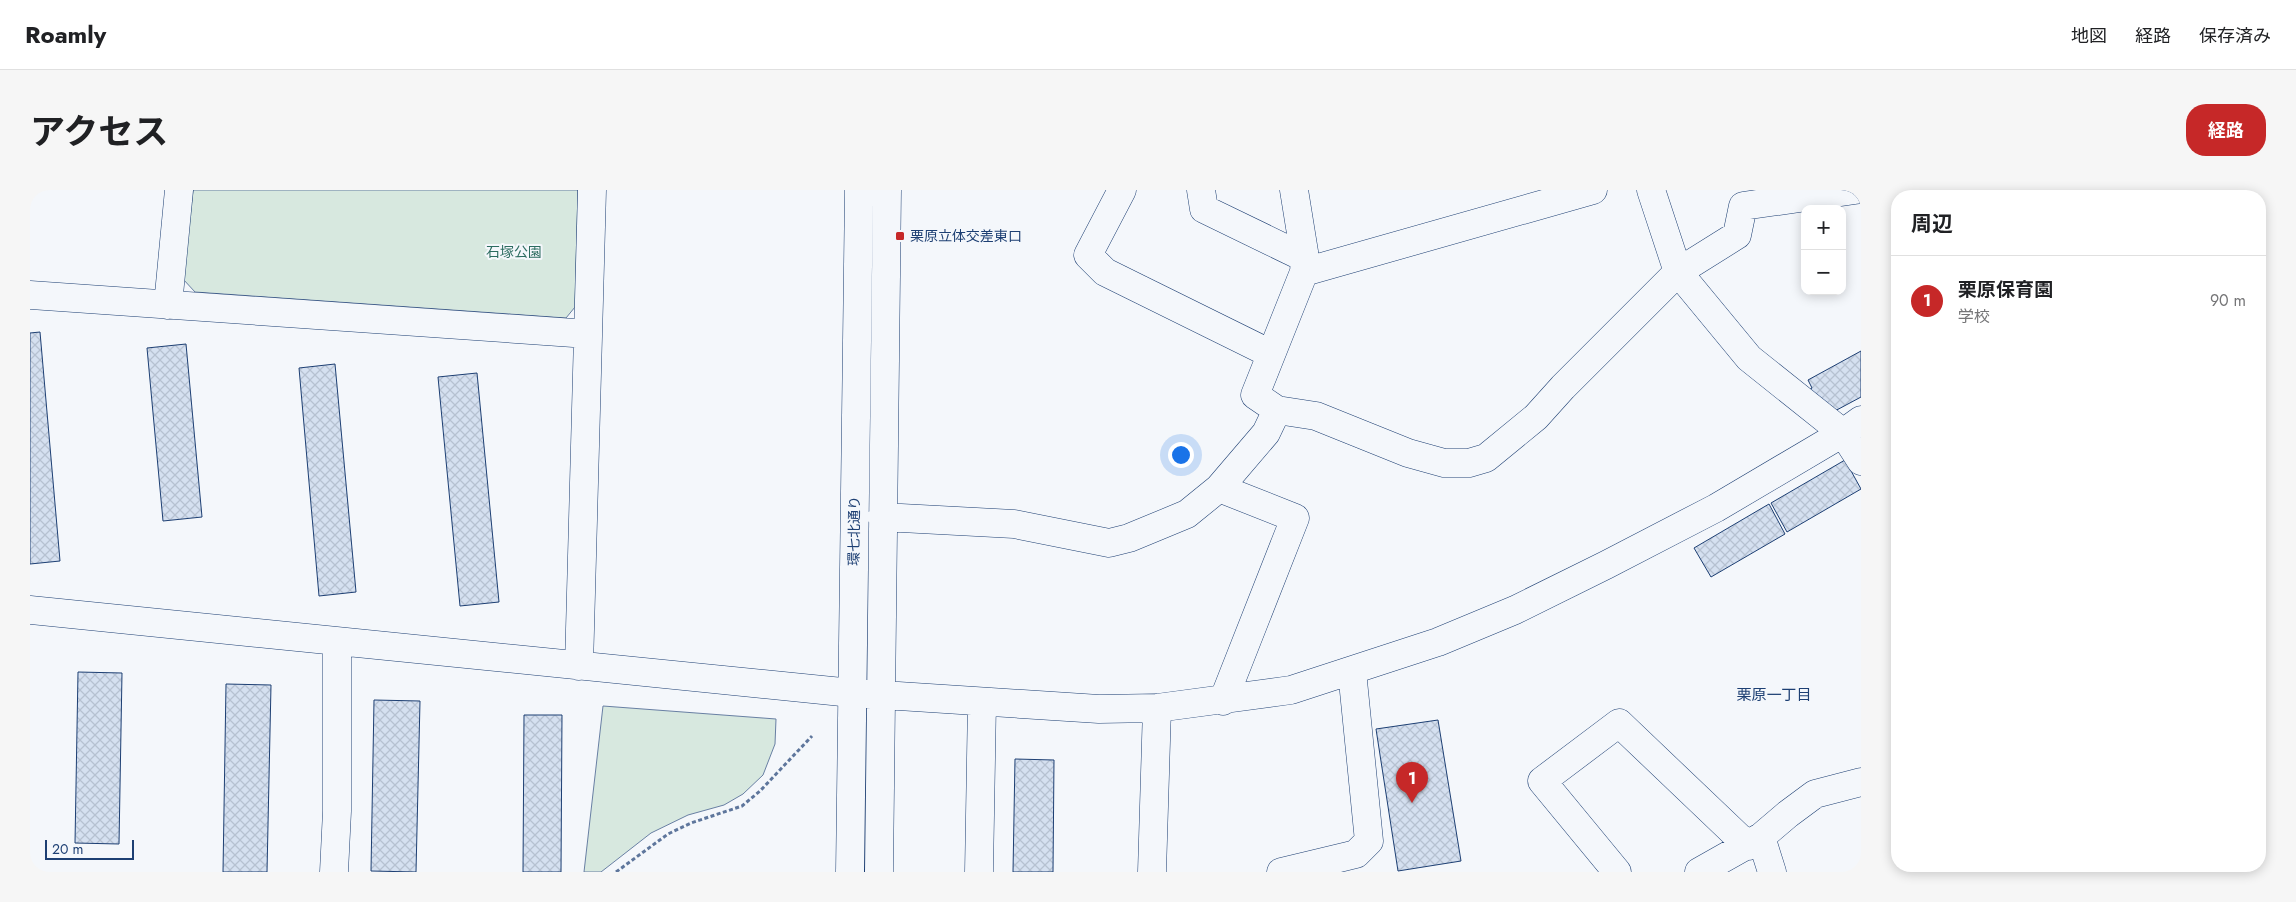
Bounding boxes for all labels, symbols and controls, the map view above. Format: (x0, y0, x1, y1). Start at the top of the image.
text: Roamly (25, 17, 106, 52)
text: 地図 (2071, 23, 2107, 49)
text: 経路 (2135, 23, 2171, 49)
text: 保存済み (2199, 23, 2271, 49)
button: 経路 (2186, 104, 2266, 156)
text: アクセス (30, 107, 168, 157)
map controls (1801, 205, 1846, 295)
button: + (1801, 205, 1846, 250)
text: 周辺 (1911, 209, 1953, 239)
place label: 栗原立体交差東口 (910, 226, 1022, 246)
marker: 栗原立体交差東口 (894, 230, 906, 242)
park label: 石塚公園 (486, 242, 542, 262)
button: − (1801, 250, 1846, 295)
text: 栗原保育園 (1958, 276, 2053, 303)
text: 1 (1923, 289, 1931, 312)
text: 90 m (2210, 289, 2246, 312)
text: 学校 (1958, 305, 1990, 328)
your location (1168, 442, 1194, 468)
street label: 環七北通り (843, 496, 865, 566)
district label: 栗原一丁目 (1736, 684, 1812, 706)
pin: 1 (1396, 762, 1428, 803)
scale bar (45, 837, 134, 860)
text: 20 m (52, 839, 84, 859)

